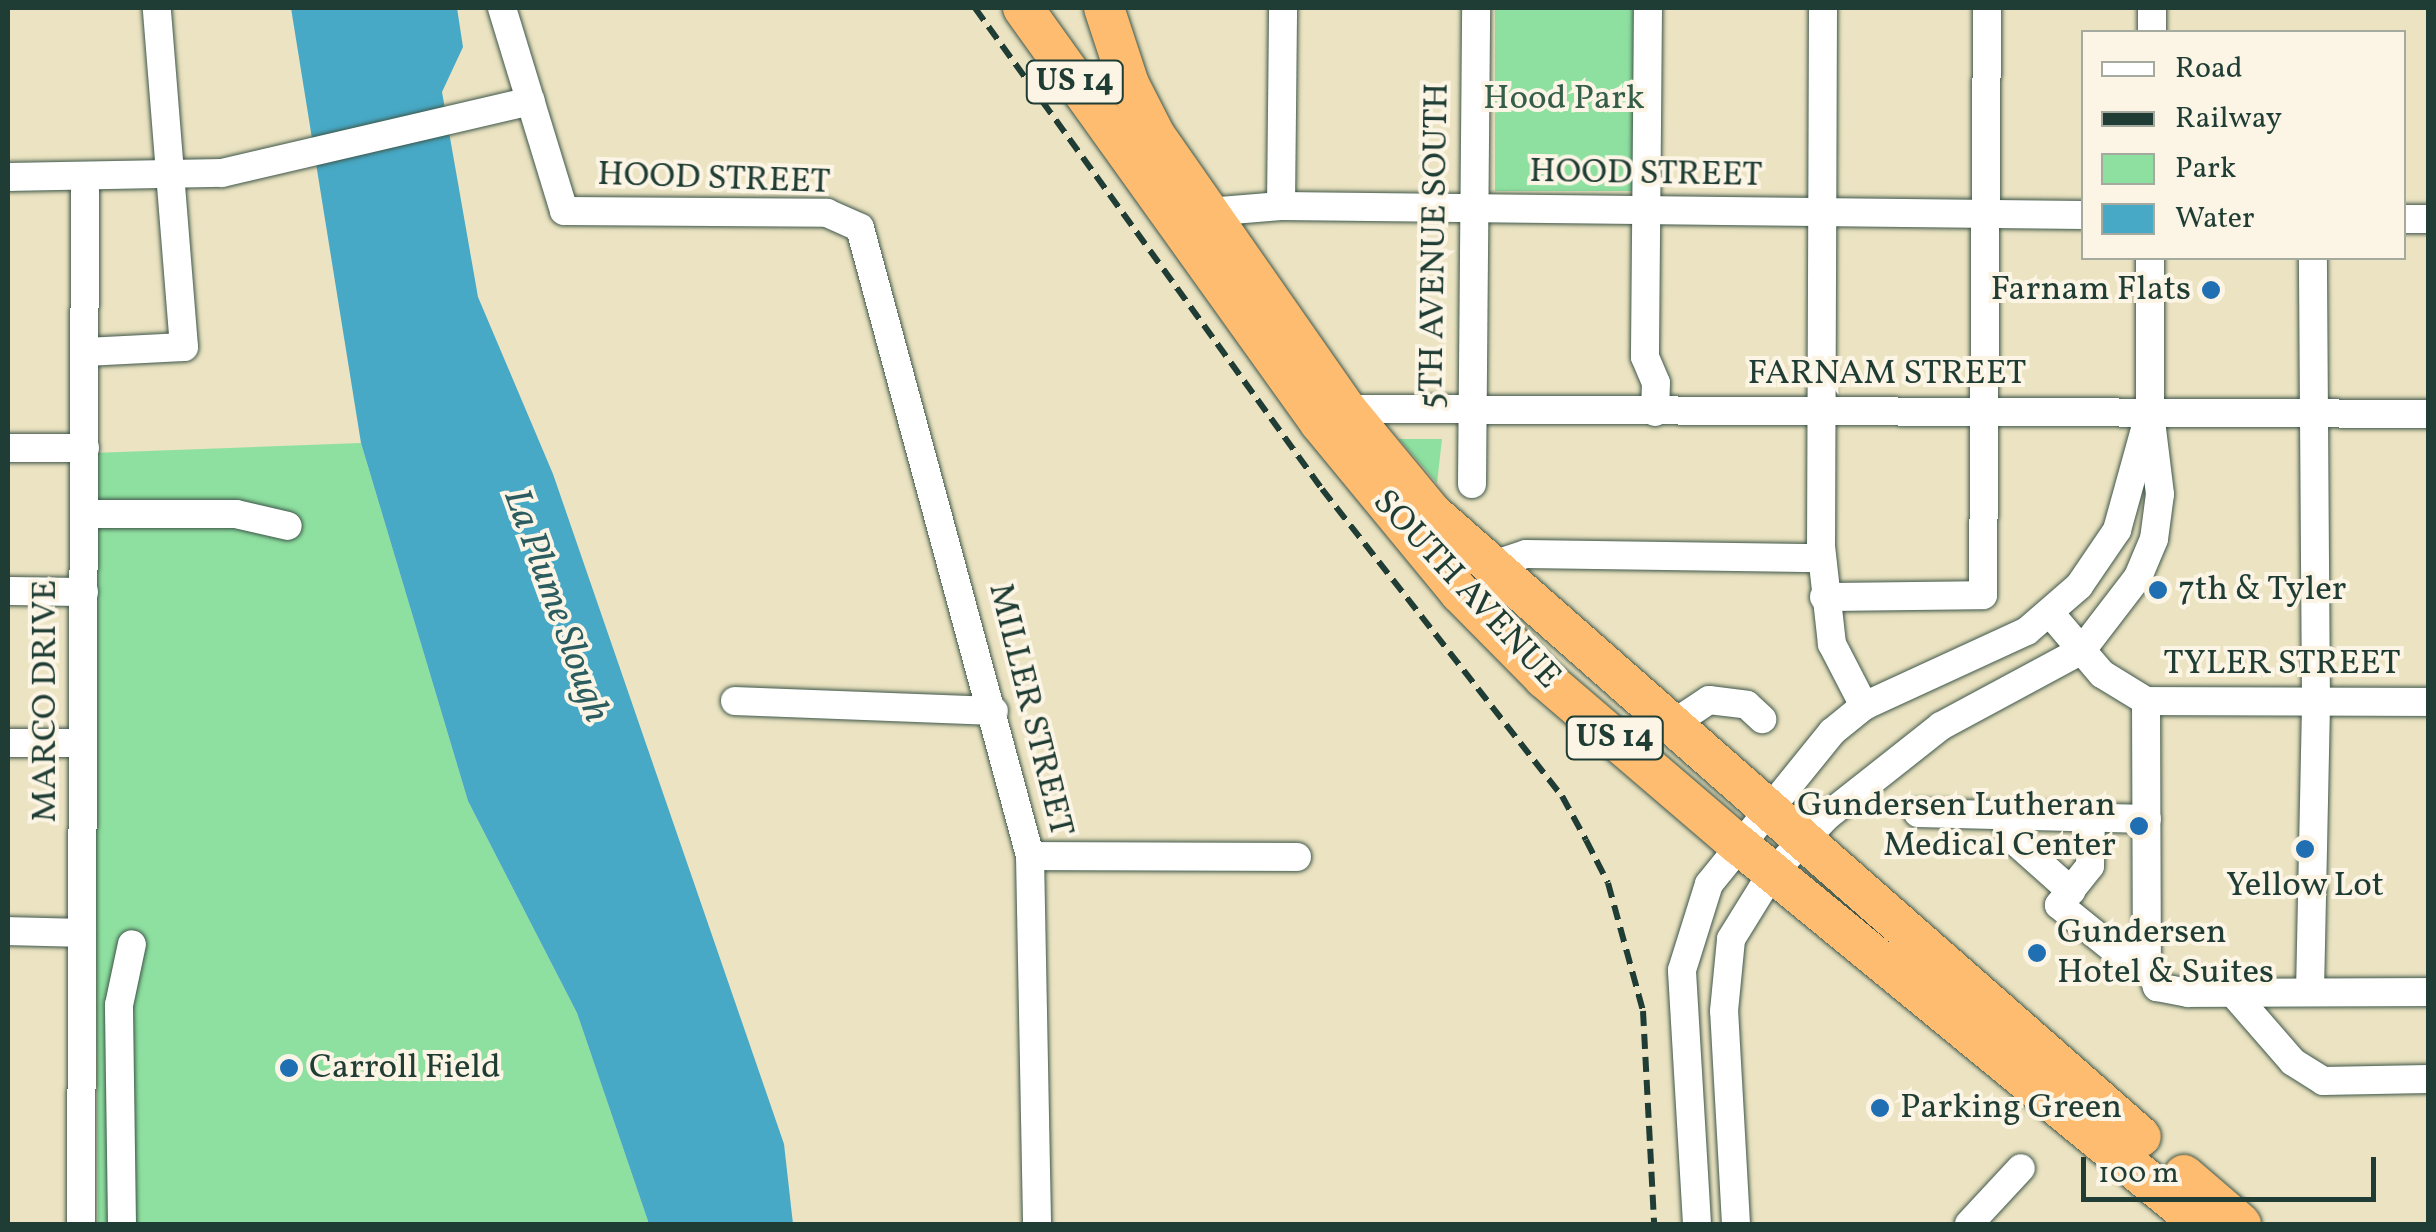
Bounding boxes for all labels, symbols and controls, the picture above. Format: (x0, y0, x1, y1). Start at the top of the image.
legend (2081, 30, 2406, 260)
text: Road (2175, 48, 2243, 90)
road number: US 14 (1025, 55, 1125, 109)
park label: Hood Park (1483, 78, 1645, 120)
street label: 5TH AVENUE SOUTH (1411, 83, 1459, 409)
text: Railway (2175, 98, 2282, 140)
text: Park (2175, 148, 2236, 190)
street label: HOOD STREET (1529, 151, 1763, 197)
street label: HOOD STREET (597, 154, 831, 204)
text: Water (2175, 198, 2255, 240)
place label: Farnam Flats (1990, 269, 2191, 311)
marker: Farnam Flats (2200, 279, 2222, 301)
street label: FARNAM STREET (1748, 353, 2026, 395)
street label: SOUTH AVENUE (1363, 482, 1569, 698)
water label: La Plume Slough (492, 483, 618, 729)
place label: 7th & Tyler (2178, 569, 2347, 611)
street label: MILLER STREET (978, 579, 1082, 841)
marker: 7th & Tyler (2147, 579, 2169, 601)
street label: MARCO DRIVE (25, 580, 67, 822)
street label: TYLER STREET (2163, 643, 2401, 685)
road number: US 14 (1565, 711, 1665, 765)
place label: Gundersen Lutheran Medical Center (1797, 785, 2116, 867)
marker: Gundersen Lutheran Medical Center (2126, 813, 2152, 839)
marker: Yellow Lot (2294, 838, 2316, 860)
place label: Yellow Lot (2225, 865, 2385, 907)
place label: Gundersen Hotel & Suites (2057, 912, 2274, 994)
marker: Gundersen Hotel & Suites (2026, 942, 2048, 964)
place label: Carroll Field (309, 1047, 501, 1089)
marker: Carroll Field (278, 1057, 300, 1079)
place label: Parking Green (1900, 1087, 2122, 1129)
marker: Parking Green (1869, 1097, 1891, 1119)
scale bar (2086, 1137, 2381, 1199)
text: 100 m (2098, 1153, 2179, 1195)

